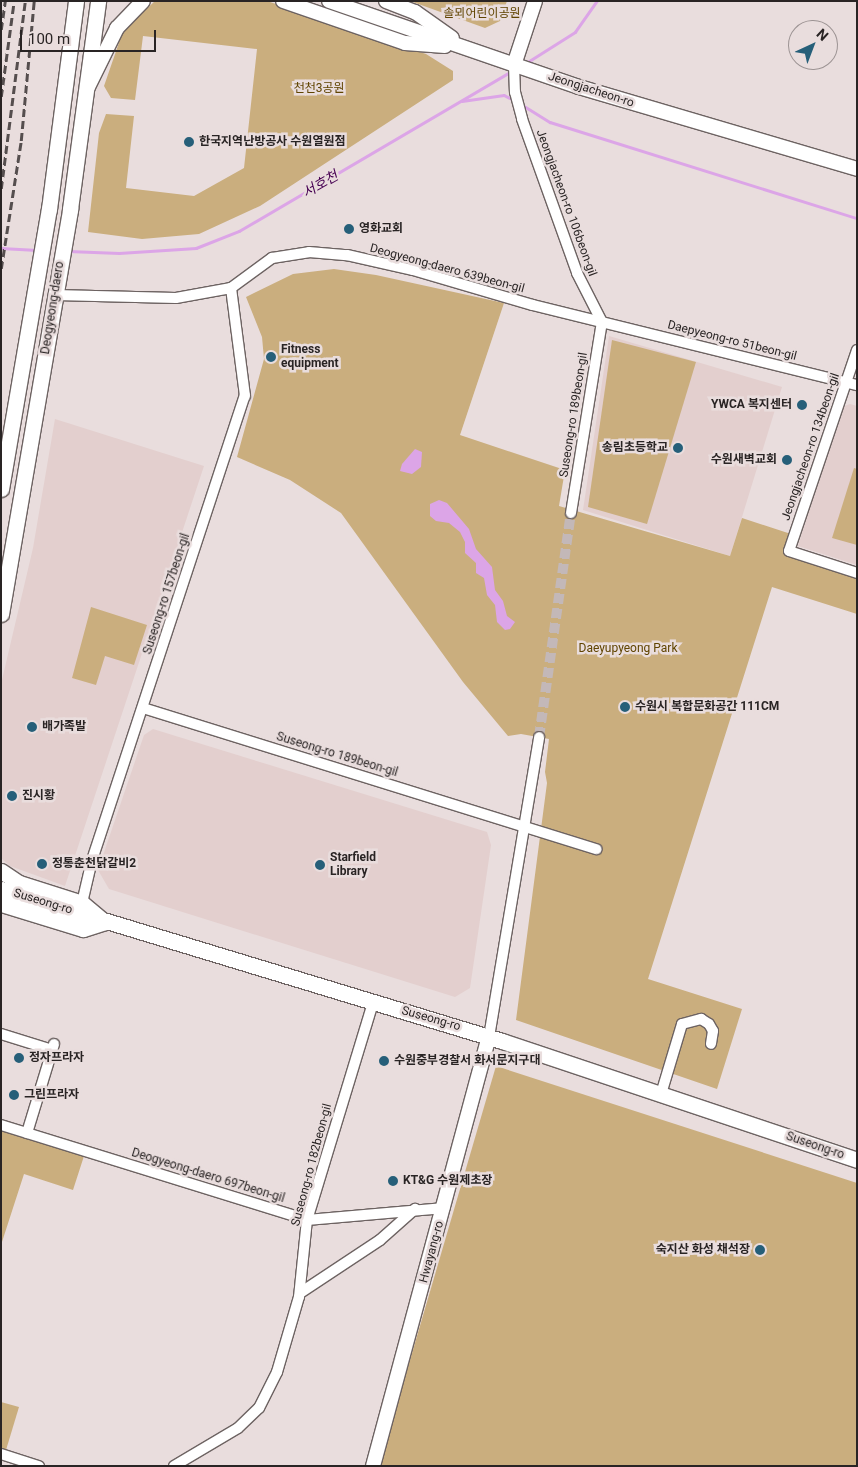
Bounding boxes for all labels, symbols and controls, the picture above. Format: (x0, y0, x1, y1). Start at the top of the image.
park label: 솔뫼어린이공원 (443, 7, 521, 21)
scale bar (22, 20, 159, 52)
north arrow (788, 20, 838, 70)
text: N (813, 26, 832, 44)
text: 100 m (28, 30, 70, 48)
street label: Jeongjacheon-ro (546, 69, 636, 111)
park label: 천천3공원 (294, 82, 344, 96)
street label: Jeongjacheon-ro 106beon-gil (533, 128, 599, 278)
place label: 한국지역난방공사 수원열원점 (199, 135, 346, 149)
marker: 한국지역난방공사 수원열원점 (183, 136, 195, 148)
water label: 서호천 (299, 167, 341, 201)
place label: 영화교회 (359, 222, 403, 236)
marker: 영화교회 (343, 223, 355, 235)
street label: Deogyeong-daero 639beon-gil (368, 241, 526, 297)
street label: Deogyeong-daero (39, 261, 67, 355)
street label: Daepyeong-ro 51beon-gil (666, 318, 798, 364)
place label: Fitness equipment (281, 343, 339, 371)
marker: Fitness equipment (265, 351, 277, 363)
street label: Suseong-ro 189beon-gil (557, 352, 591, 478)
street label: Jeongjacheon-ro 134beon-gil (779, 371, 843, 523)
place label: YWCA 복지센터 (711, 398, 792, 412)
marker: YWCA 복지센터 (796, 399, 808, 411)
place label: 송림초등학교 (602, 441, 668, 455)
marker: 송림초등학교 (672, 442, 684, 454)
place label: 수원새벽교회 (711, 453, 777, 467)
marker: 수원새벽교회 (781, 454, 793, 466)
street label: Suseong-ro 157beon-gil (141, 532, 193, 656)
park label: Daeyupyeong Park (579, 642, 677, 656)
place label: 수원시 복합문화공간 111CM (635, 700, 779, 714)
marker: 수원시 복합문화공간 111CM (619, 701, 631, 713)
place label: 배가족발 (42, 720, 86, 734)
marker: 배가족발 (26, 721, 38, 733)
street label: Suseong-ro 189beon-gil (275, 730, 399, 780)
place label: 진시황 (22, 789, 55, 803)
marker: 진시황 (6, 790, 18, 802)
place label: Starfield Library (330, 851, 376, 879)
place label: 정통춘천닭갈비2 (52, 857, 136, 871)
marker: 정통춘천닭갈비2 (36, 858, 48, 870)
marker: Starfield Library (314, 859, 326, 871)
street label: Suseong-ro (12, 886, 74, 918)
street label: Suseong-ro (400, 1004, 462, 1034)
place label: 정자프라자 (29, 1051, 84, 1065)
marker: 정자프라자 (13, 1052, 25, 1064)
place label: 수원중부경찰서 화서문지구대 (394, 1054, 541, 1068)
marker: 수원중부경찰서 화서문지구대 (378, 1055, 390, 1067)
place label: 그린프라자 (24, 1088, 79, 1102)
marker: 그린프라자 (8, 1089, 20, 1101)
street label: Suseong-ro 182beon-gil (289, 1102, 335, 1228)
street label: Suseong-ro (784, 1129, 846, 1163)
street label: Deogyeong-daero 697beon-gil (130, 1146, 286, 1206)
place label: KT&G 수원제초장 (403, 1174, 492, 1188)
marker: KT&G 수원제초장 (387, 1175, 399, 1187)
street label: Hwayang-ro (417, 1219, 447, 1285)
place label: 숙지산 화성 채석장 (656, 1243, 750, 1257)
marker: 숙지산 화성 채석장 (754, 1244, 766, 1256)

